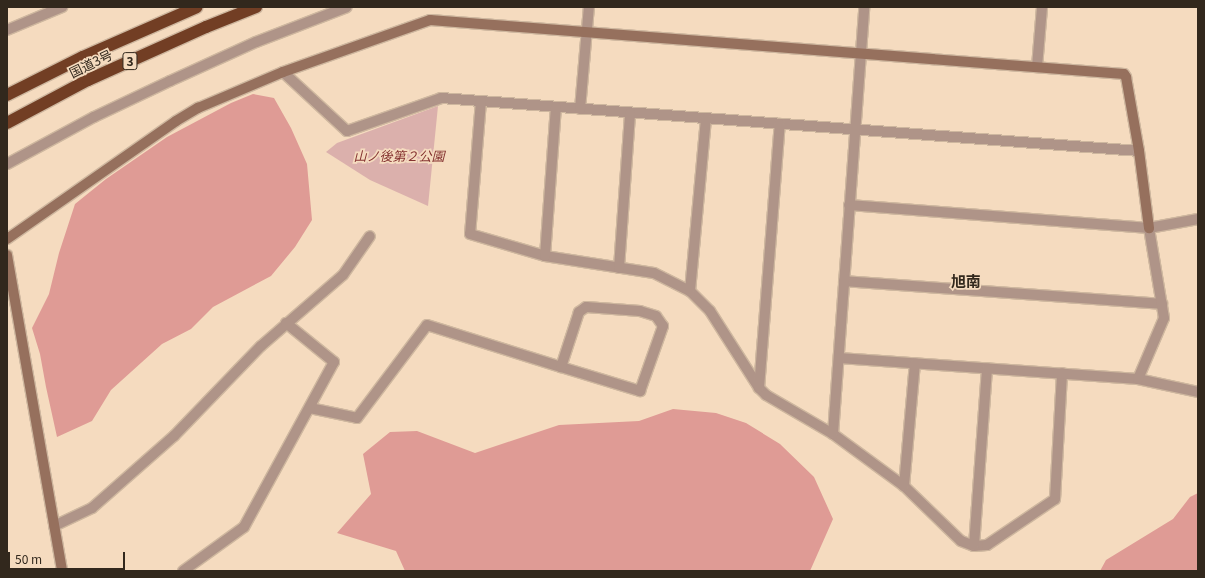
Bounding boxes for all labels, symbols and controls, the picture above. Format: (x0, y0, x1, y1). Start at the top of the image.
street label: 国道3号 (67, 47, 115, 81)
road number: 3 (122, 51, 138, 71)
park label: 山ノ後第２公園 (354, 148, 444, 164)
district label: 旭南 (951, 272, 981, 290)
scale bar (10, 544, 127, 570)
text: 50 m (15, 550, 42, 567)

